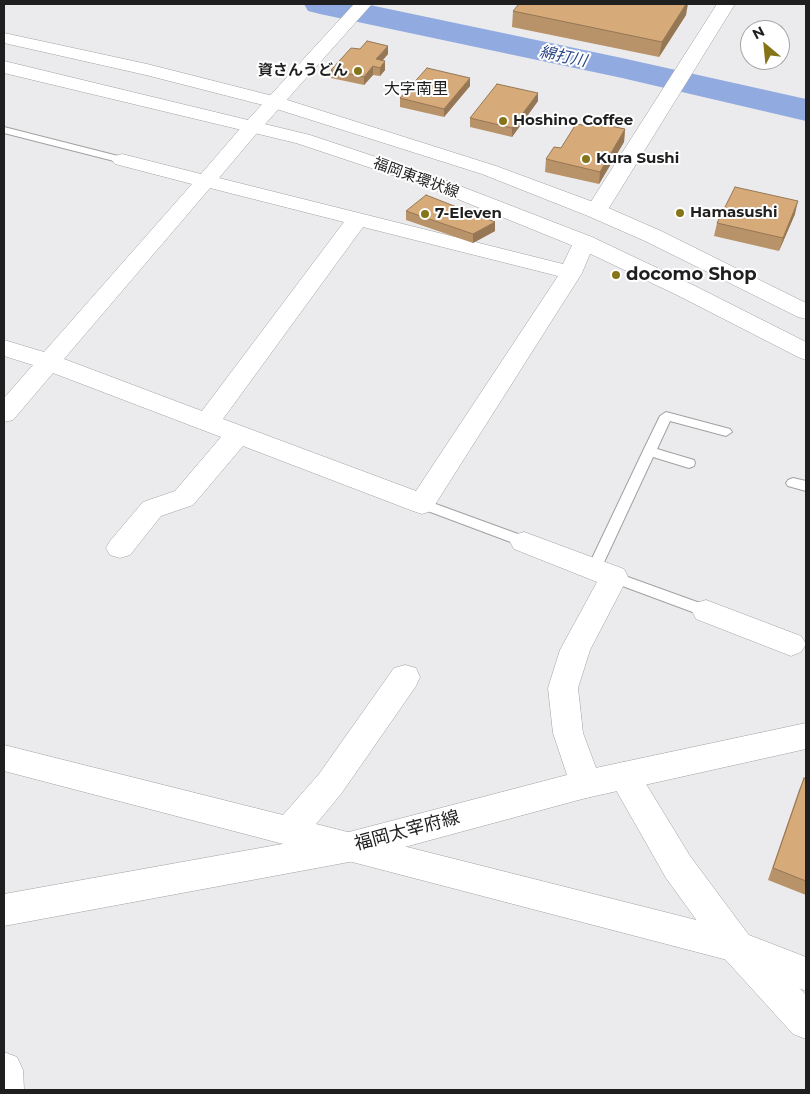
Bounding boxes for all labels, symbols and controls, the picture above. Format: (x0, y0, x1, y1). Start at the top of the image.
north arrow (740, 20, 790, 70)
text: N (749, 22, 768, 43)
water label: 綿打川 (538, 43, 588, 71)
place label: 資さんうどん (258, 62, 348, 80)
marker: 資さんうどん (352, 65, 364, 77)
district label: 大字南里 (384, 79, 448, 99)
place label: Hoshino Coffee (513, 112, 633, 130)
marker: Hoshino Coffee (497, 115, 509, 127)
place label: Kura Sushi (596, 150, 679, 168)
marker: Kura Sushi (580, 153, 592, 165)
street label: 福岡東環状線 (371, 154, 461, 202)
place label: Hamasushi (690, 204, 777, 222)
place label: 7-Eleven (435, 205, 502, 223)
marker: Hamasushi (674, 207, 686, 219)
marker: 7-Eleven (419, 208, 431, 220)
place label: docomo Shop (626, 264, 757, 286)
marker: docomo Shop (610, 269, 622, 281)
street label: 福岡太宰府線 (352, 807, 462, 855)

